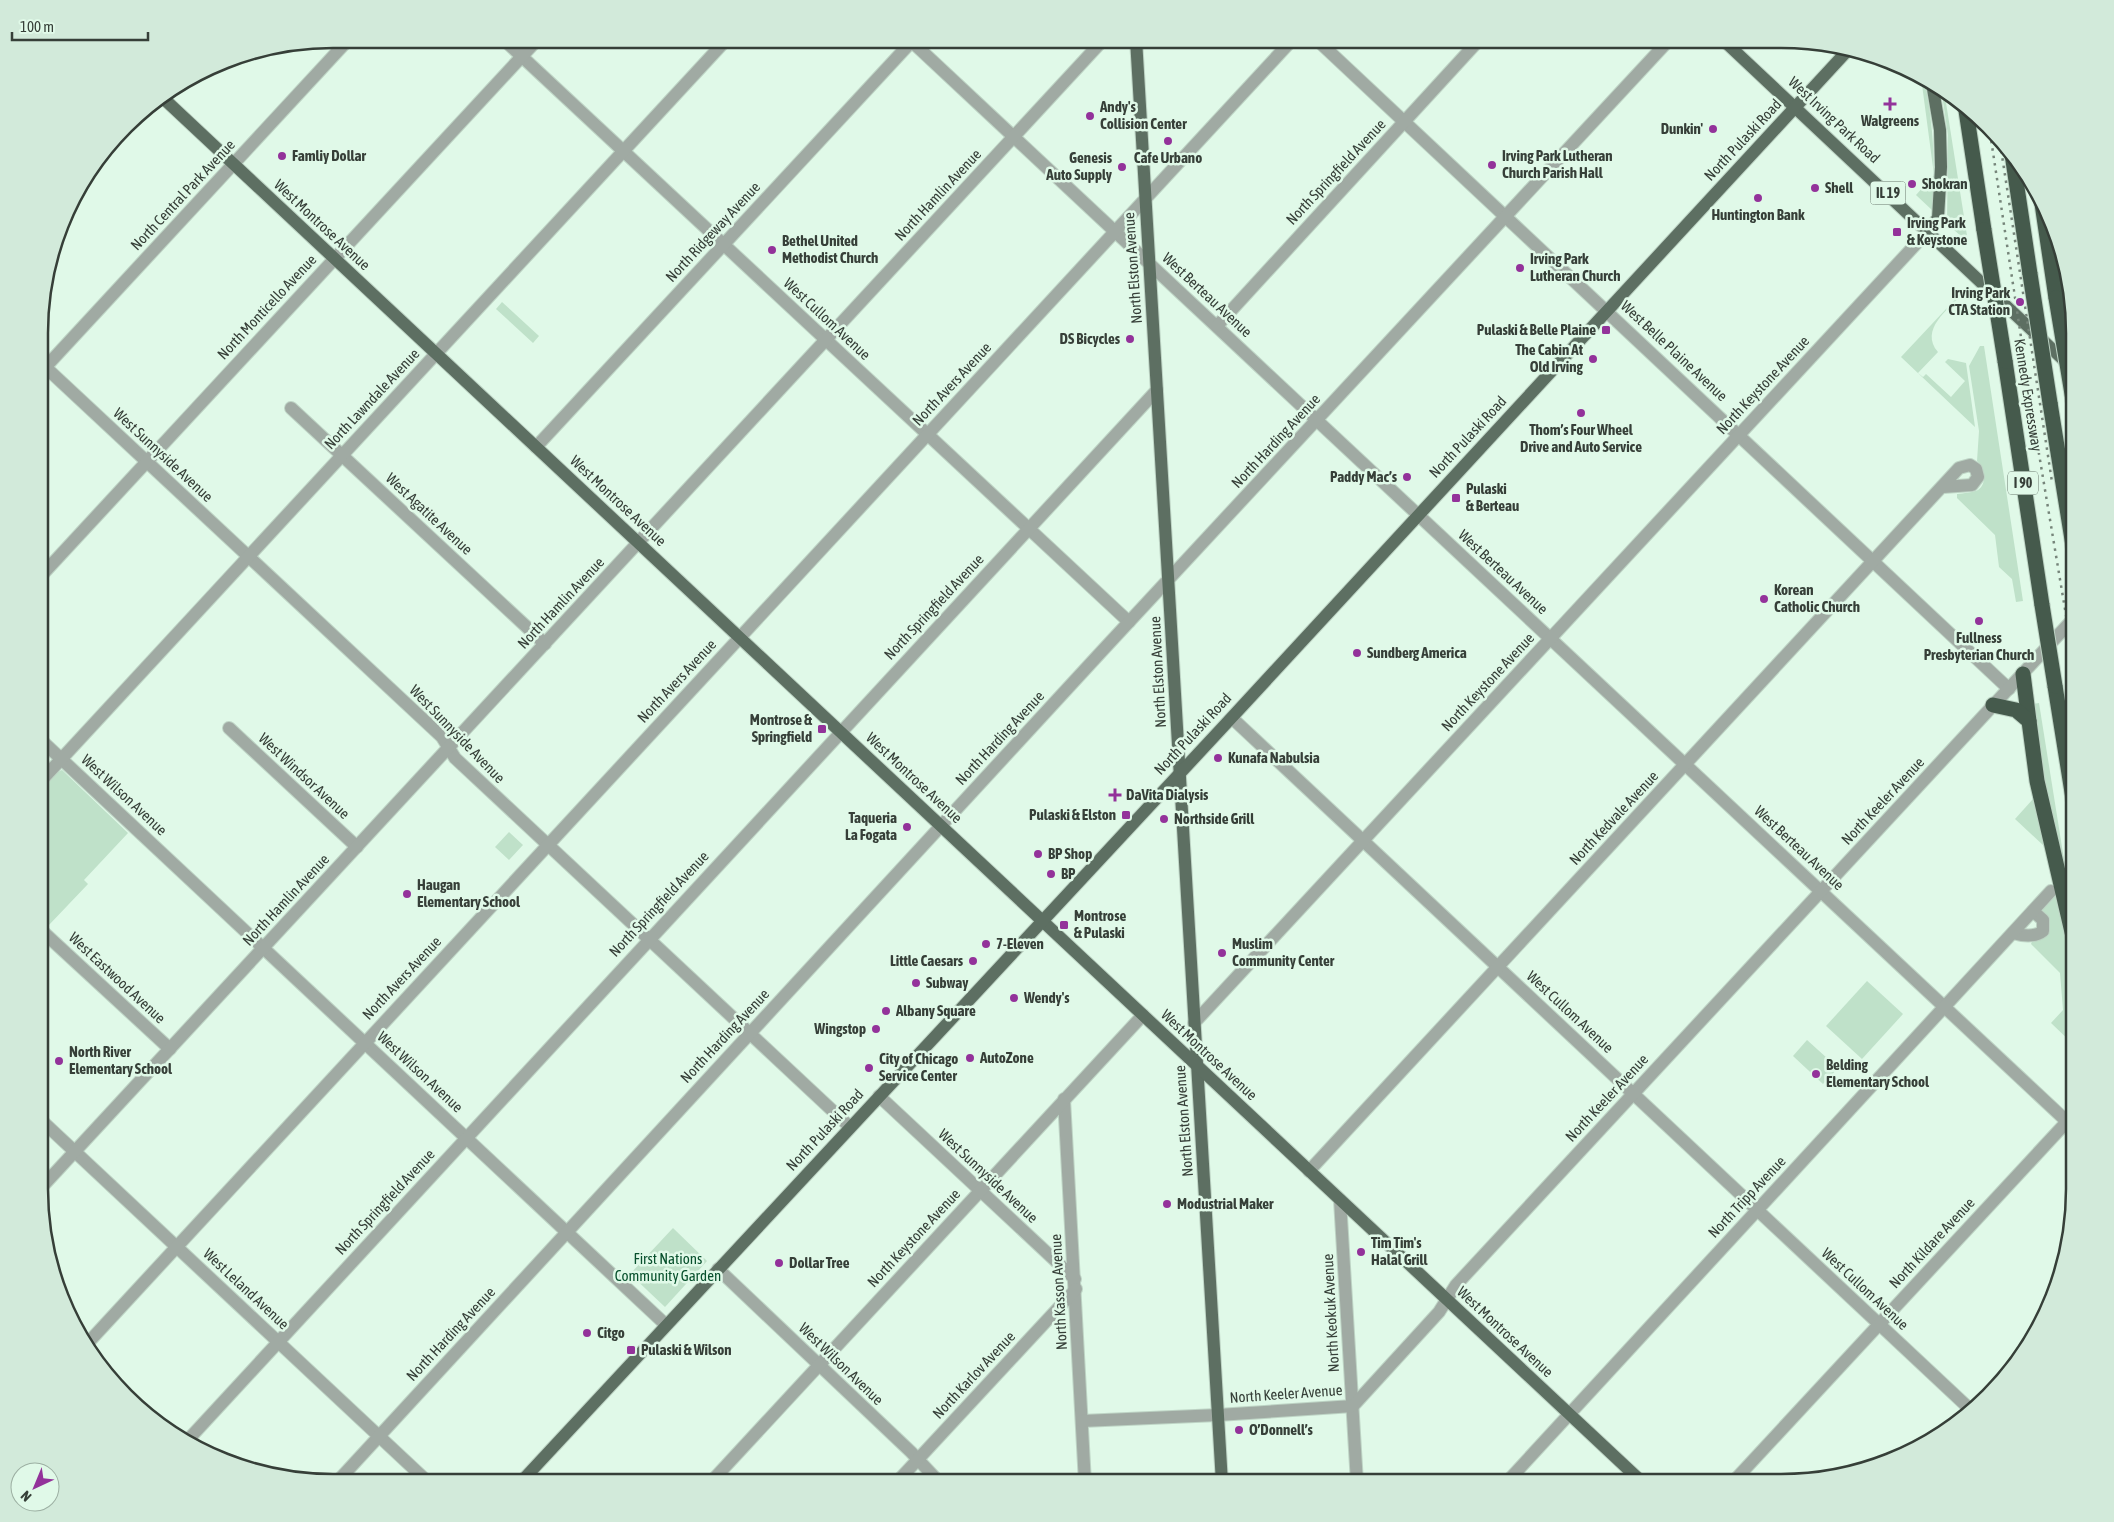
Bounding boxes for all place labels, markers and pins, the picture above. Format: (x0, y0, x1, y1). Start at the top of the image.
place label: Andy's Collision Center (1099, 98, 1187, 132)
marker: Walgreens (1884, 98, 1896, 110)
marker: Andy's Collision Center (1084, 110, 1096, 122)
place label: Walgreens (1860, 112, 1920, 129)
place label: Dunkin' (1661, 120, 1704, 137)
marker: Dunkin' (1707, 123, 1719, 135)
marker: Cafe Urbano (1162, 135, 1174, 147)
place label: Famliy Dollar (292, 147, 367, 164)
place label: Irving Park Lutheran Church Parish Hall (1502, 147, 1613, 181)
place label: Genesis Auto Supply (1045, 149, 1113, 183)
place label: Cafe Urbano (1134, 149, 1202, 166)
marker: Famliy Dollar (276, 150, 288, 162)
marker: Irving Park Lutheran Church Parish Hall (1486, 159, 1498, 171)
marker: Genesis Auto Supply (1116, 161, 1128, 173)
place label: Shokran (1922, 175, 1968, 192)
marker: Shokran (1906, 178, 1918, 190)
place label: Shell (1825, 179, 1854, 196)
marker: Shell (1809, 182, 1821, 194)
marker: Huntington Bank (1752, 192, 1764, 204)
place label: Huntington Bank (1711, 206, 1805, 223)
place label: Irving Park & Keystone (1907, 214, 1968, 248)
marker: Irving Park & Keystone (1891, 226, 1903, 238)
place label: Bethel United Methodist Church (782, 232, 878, 266)
marker: Bethel United Methodist Church (766, 244, 778, 256)
place label: Irving Park Lutheran Church (1530, 250, 1620, 284)
marker: Irving Park Lutheran Church (1514, 262, 1526, 274)
place label: Irving Park CTA Station (1948, 284, 2010, 318)
marker: Irving Park CTA Station (2014, 296, 2026, 308)
place label: Pulaski & Belle Plaine (1477, 321, 1596, 338)
marker: Pulaski & Belle Plaine (1600, 324, 1612, 336)
place label: DS Bicycles (1060, 330, 1121, 347)
marker: DS Bicycles (1124, 333, 1136, 345)
place label: The Cabin At Old Irving (1515, 341, 1584, 375)
marker: The Cabin At Old Irving (1587, 353, 1599, 365)
marker: Thom’s Four Wheel Drive and Auto Service (1575, 407, 1587, 419)
place label: Thom’s Four Wheel Drive and Auto Service (1520, 421, 1642, 455)
place label: Paddy Mac’s (1330, 468, 1398, 485)
marker: Paddy Mac’s (1401, 471, 1413, 483)
place label: Pulaski & Berteau (1466, 480, 1519, 514)
marker: Pulaski & Berteau (1450, 492, 1462, 504)
place label: Korean Catholic Church (1774, 581, 1860, 615)
marker: Korean Catholic Church (1758, 593, 1770, 605)
marker: Fullness Presbyterian Church (1973, 615, 1985, 627)
place label: Fullness Presbyterian Church (1924, 629, 2034, 663)
place label: Sundberg America (1367, 644, 1467, 661)
marker: Sundberg America (1351, 647, 1363, 659)
place label: Montrose & Springfield (750, 711, 812, 745)
marker: Montrose & Springfield (816, 723, 828, 735)
place label: Kunafa Nabulsia (1228, 749, 1320, 766)
marker: Kunafa Nabulsia (1212, 752, 1224, 764)
place label: DaVita Dialysis (1126, 786, 1209, 803)
marker: DaVita Dialysis (1108, 788, 1122, 802)
place label: Pulaski & Elston (1029, 806, 1116, 823)
place label: Taqueria La Fogata (845, 809, 897, 843)
marker: Pulaski & Elston (1120, 809, 1132, 821)
place label: Northside Grill (1174, 810, 1255, 827)
marker: Northside Grill (1158, 813, 1170, 825)
marker: Taqueria La Fogata (901, 821, 913, 833)
place label: BP Shop (1048, 845, 1092, 862)
marker: BP Shop (1032, 848, 1044, 860)
place label: BP (1061, 865, 1076, 882)
marker: BP (1045, 868, 1057, 880)
place label: Haugan Elementary School (417, 876, 521, 910)
marker: Haugan Elementary School (401, 888, 413, 900)
place label: Montrose & Pulaski (1074, 907, 1126, 941)
marker: Montrose & Pulaski (1058, 919, 1070, 931)
place label: 7-Eleven (996, 935, 1044, 952)
place label: Muslim Community Center (1232, 935, 1335, 969)
marker: 7-Eleven (980, 938, 992, 950)
marker: Muslim Community Center (1216, 947, 1228, 959)
place label: Little Caesars (890, 952, 964, 969)
marker: Little Caesars (967, 955, 979, 967)
place label: Subway (926, 974, 969, 991)
marker: Subway (910, 977, 922, 989)
place label: Wendy's (1023, 989, 1070, 1006)
marker: Wendy's (1008, 992, 1020, 1004)
place label: Albany Square (895, 1002, 976, 1019)
marker: Albany Square (880, 1005, 892, 1017)
place label: Wingstop (813, 1020, 866, 1037)
marker: Wingstop (870, 1023, 882, 1035)
place label: North River Elementary School (69, 1043, 173, 1077)
place label: AutoZone (979, 1049, 1034, 1066)
place label: City of Chicago Service Center (879, 1050, 958, 1084)
marker: AutoZone (964, 1052, 976, 1064)
marker: North River Elementary School (53, 1055, 65, 1067)
place label: Belding Elementary School (1826, 1056, 1930, 1090)
marker: City of Chicago Service Center (863, 1062, 875, 1074)
marker: Belding Elementary School (1810, 1068, 1822, 1080)
place label: Modustrial Maker (1177, 1195, 1274, 1212)
marker: Modustrial Maker (1161, 1198, 1173, 1210)
place label: Tim Tim's Halal Grill (1371, 1234, 1428, 1268)
marker: Tim Tim's Halal Grill (1355, 1246, 1367, 1258)
place label: Dollar Tree (789, 1254, 850, 1271)
marker: Dollar Tree (773, 1257, 785, 1269)
place label: Citgo (597, 1324, 625, 1341)
marker: Citgo (581, 1327, 593, 1339)
place label: Pulaski & Wilson (641, 1341, 732, 1358)
marker: Pulaski & Wilson (625, 1344, 637, 1356)
place label: O’Donnell’s (1249, 1421, 1314, 1438)
marker: O’Donnell’s (1233, 1424, 1245, 1436)

